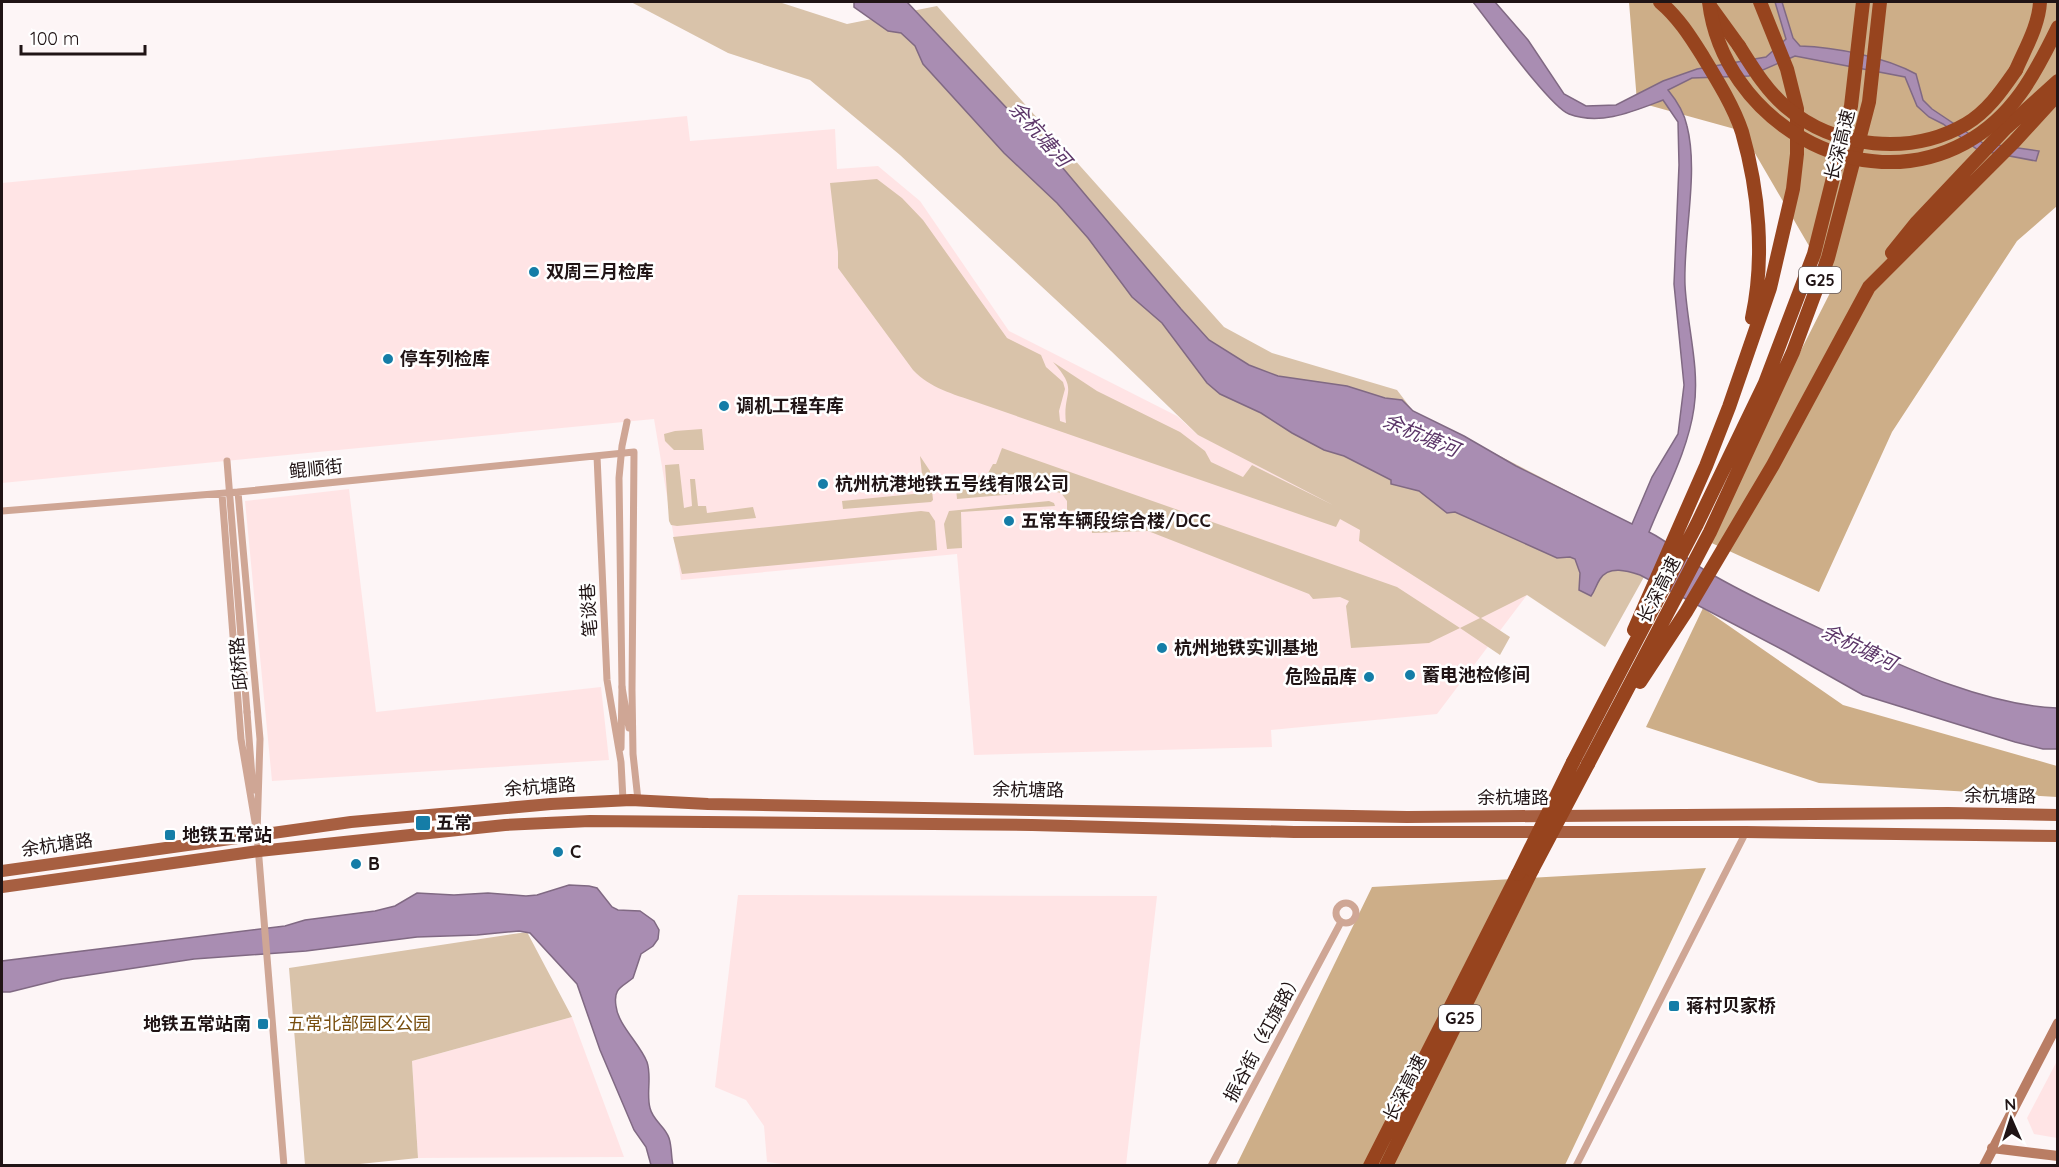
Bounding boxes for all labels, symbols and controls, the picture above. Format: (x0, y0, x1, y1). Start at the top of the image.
scale bar (21, 18, 146, 56)
text: 100 m (30, 27, 79, 50)
water label: 余杭塘河 (1004, 96, 1079, 175)
street label: 长深高速 (1820, 107, 1859, 183)
place label: 双周三月检库 (546, 260, 654, 283)
marker: 双周三月检库 (527, 265, 541, 279)
road number: G25 (1799, 267, 1841, 293)
place label: 停车列检库 (400, 347, 490, 370)
marker: 停车列检库 (381, 352, 395, 366)
place label: 调机工程车库 (736, 394, 844, 417)
marker: 调机工程车库 (717, 399, 731, 413)
water label: 余杭塘河 (1379, 407, 1467, 463)
street label: 鲲顺街 (288, 454, 344, 483)
place label: 杭州杭港地铁五号线有限公司 (835, 472, 1069, 495)
marker: 杭州杭港地铁五号线有限公司 (816, 477, 830, 491)
place label: 五常车辆段综合楼/DCC (1021, 509, 1211, 532)
marker: 五常车辆段综合楼/DCC (1002, 514, 1016, 528)
street label: 长深高速 (1632, 552, 1685, 627)
street label: 笔谈巷 (576, 582, 601, 638)
water label: 余杭塘河 (1818, 618, 1904, 677)
street label: 邱桥路 (225, 636, 252, 692)
place label: 杭州地铁实训基地 (1174, 636, 1318, 659)
marker: 杭州地铁实训基地 (1155, 641, 1169, 655)
place label: 蓄电池检修间 (1422, 663, 1530, 686)
place label: 危险品库 (1285, 665, 1357, 688)
marker: 蓄电池检修间 (1403, 668, 1417, 682)
marker: 危险品库 (1362, 670, 1376, 684)
street label: 余杭塘路 (503, 773, 577, 800)
street label: 余杭塘路 (992, 777, 1064, 802)
street label: 余杭塘路 (1964, 783, 2036, 808)
street label: 余杭塘路 (1477, 786, 1549, 809)
place label: 五常 (436, 811, 472, 834)
marker: 五常 (414, 814, 432, 832)
place label: 地铁五常站 (182, 823, 272, 846)
street label: 余杭塘路 (20, 828, 94, 861)
marker: 地铁五常站 (163, 828, 177, 842)
place label: C (570, 840, 581, 863)
marker: C (551, 845, 565, 859)
place label: B (368, 852, 380, 875)
marker: B (349, 857, 363, 871)
street label: 振谷街（红旗路） (1219, 968, 1307, 1106)
place label: 蒋村贝家桥 (1686, 994, 1776, 1017)
marker: 蒋村贝家桥 (1667, 999, 1681, 1013)
road number: G25 (1439, 1005, 1481, 1031)
place label: 地铁五常站南 (143, 1012, 251, 1035)
park label: 五常北部园区公园 (287, 1012, 431, 1035)
marker: 地铁五常站南 (256, 1017, 270, 1031)
street label: 长深高速 (1378, 1050, 1431, 1125)
north arrow (1981, 1089, 2041, 1149)
text: N (2004, 1094, 2017, 1114)

